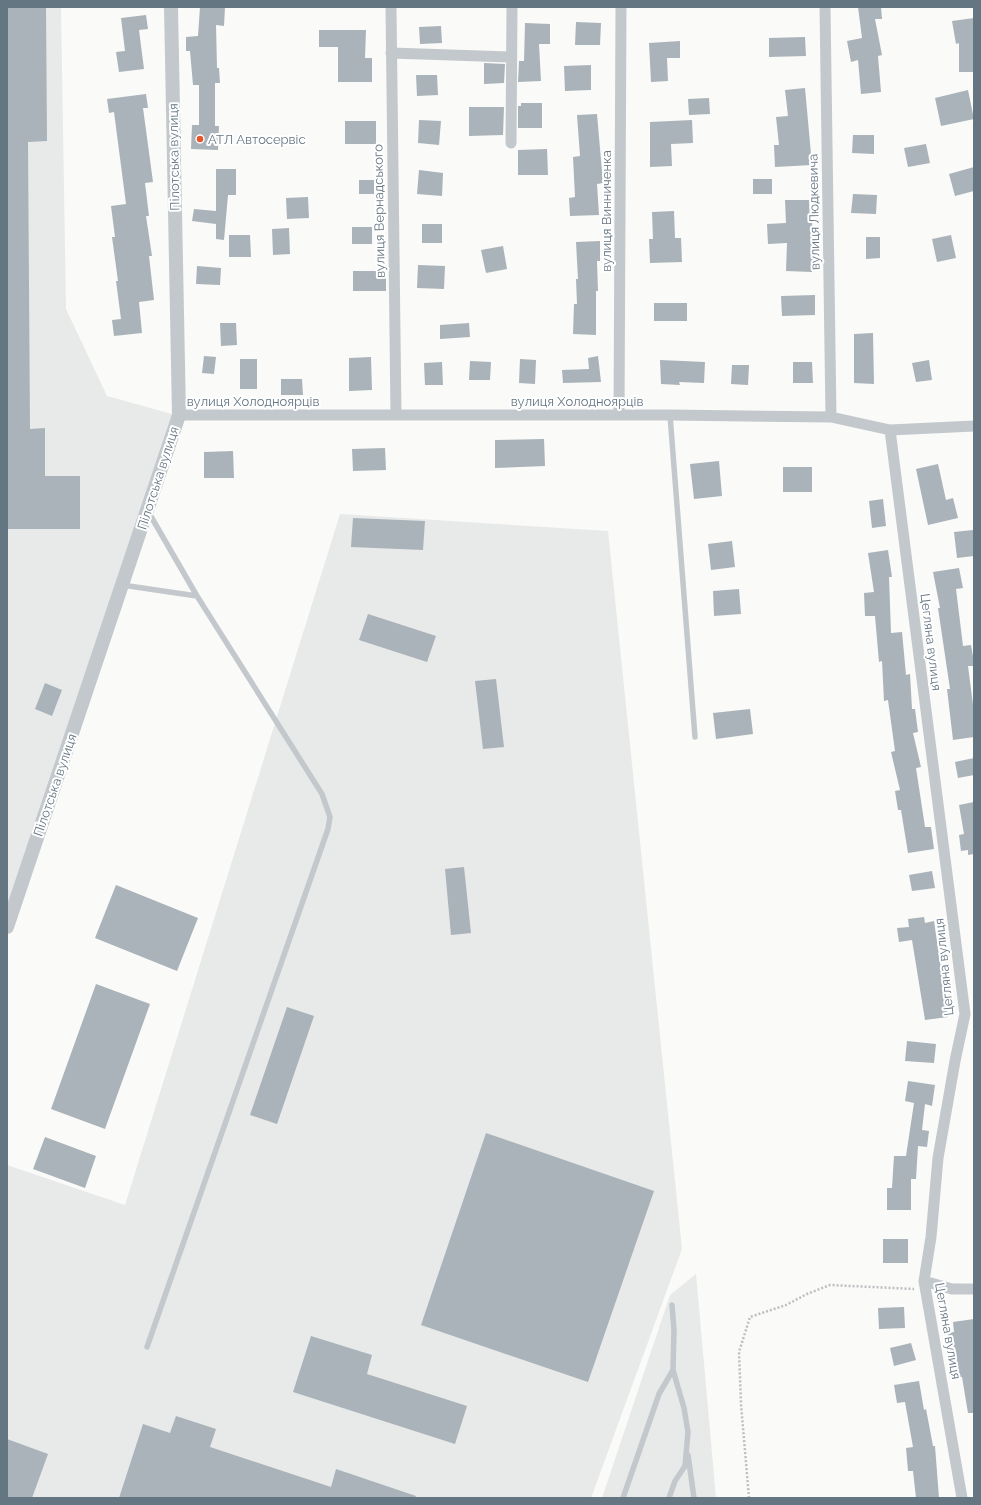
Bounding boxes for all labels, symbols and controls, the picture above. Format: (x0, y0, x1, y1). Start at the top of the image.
street label: Пілотська вулиця (166, 103, 182, 211)
place label: АТЛ Автосервіс (208, 132, 306, 147)
marker: АТЛ Автосервіс (195, 134, 205, 144)
street label: вулиця Вернадського (370, 144, 388, 278)
street label: вулиця Винниченка (599, 150, 614, 272)
street label: вулиця Людкевича (805, 154, 823, 270)
street label: вулиця Холодноярців (187, 394, 319, 409)
street label: вулиця Холодноярців (511, 394, 643, 409)
street label: Пілотська вулиця (134, 425, 182, 531)
street label: Цегляна вулиця (918, 592, 944, 692)
street label: Пілотська вулиця (30, 732, 80, 838)
street label: Цегляна вулиця (931, 918, 957, 1016)
street label: Цегляна вулиця (932, 1281, 964, 1381)

